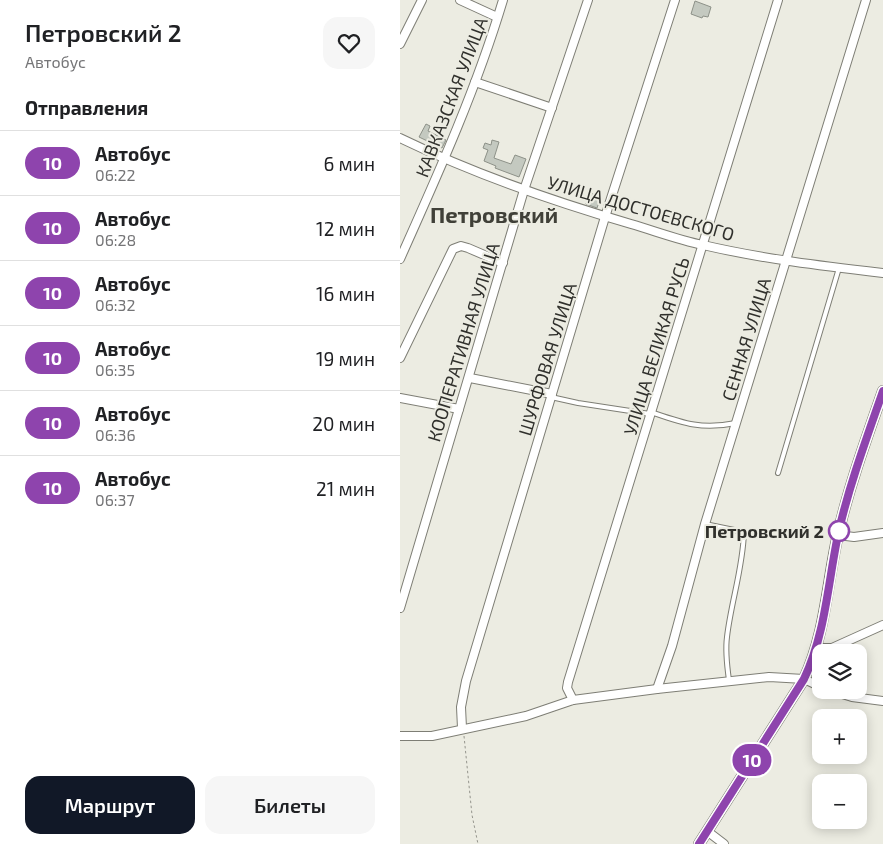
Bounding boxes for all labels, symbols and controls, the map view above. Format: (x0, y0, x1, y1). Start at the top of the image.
street label: КАВКАЗСКАЯ УЛИЦА (410, 13, 492, 180)
button: heart (323, 17, 375, 69)
text: Петровский 2 (25, 18, 181, 47)
text: Автобус (25, 52, 86, 71)
text: Отправления (25, 96, 148, 119)
text: Автобус (95, 142, 171, 165)
text: 10 (43, 152, 62, 174)
text: 6 мин (323, 152, 375, 175)
text: 06:22 (95, 165, 136, 184)
street label: УЛИЦА ДОСТОЕВСКОГО (545, 171, 737, 245)
district label: Петровский (430, 201, 558, 227)
text: Автобус (95, 207, 171, 230)
text: 10 (43, 217, 62, 239)
text: 12 мин (316, 217, 375, 240)
text: 06:28 (95, 230, 136, 249)
street label: КООПЕРАТИВНАЯ УЛИЦА (422, 239, 504, 444)
street label: УЛИЦА ВЕЛИКАЯ РУСЬ (618, 254, 694, 438)
text: Автобус (95, 272, 171, 295)
street label: СЕННАЯ УЛИЦА (717, 274, 775, 403)
street label: ШУРФОВАЯ УЛИЦА (513, 279, 581, 438)
text: 10 (43, 282, 62, 304)
text: 16 мин (316, 282, 375, 305)
text: 06:32 (95, 295, 135, 314)
text: Автобус (95, 337, 171, 360)
text: 10 (43, 347, 62, 369)
text: 19 мин (316, 347, 375, 370)
text: 06:35 (95, 360, 135, 379)
text: Автобус (95, 402, 171, 425)
text: 10 (43, 412, 62, 434)
text: 20 мин (312, 412, 375, 435)
text: 06:36 (95, 425, 136, 444)
text: Автобус (95, 467, 171, 490)
text: 10 (43, 477, 62, 499)
text: 21 мин (316, 477, 375, 500)
text: 06:37 (95, 490, 135, 509)
place label: Петровский 2 (705, 520, 824, 542)
marker: Петровский 2 (828, 520, 850, 542)
map controls (812, 644, 867, 829)
button: layers (812, 644, 867, 699)
button: + (812, 709, 867, 764)
line badge: 10 (730, 744, 774, 776)
text: 10 (742, 749, 762, 771)
button: − (812, 774, 867, 829)
button: Маршрут (25, 776, 195, 834)
button: Билеты (205, 776, 375, 834)

